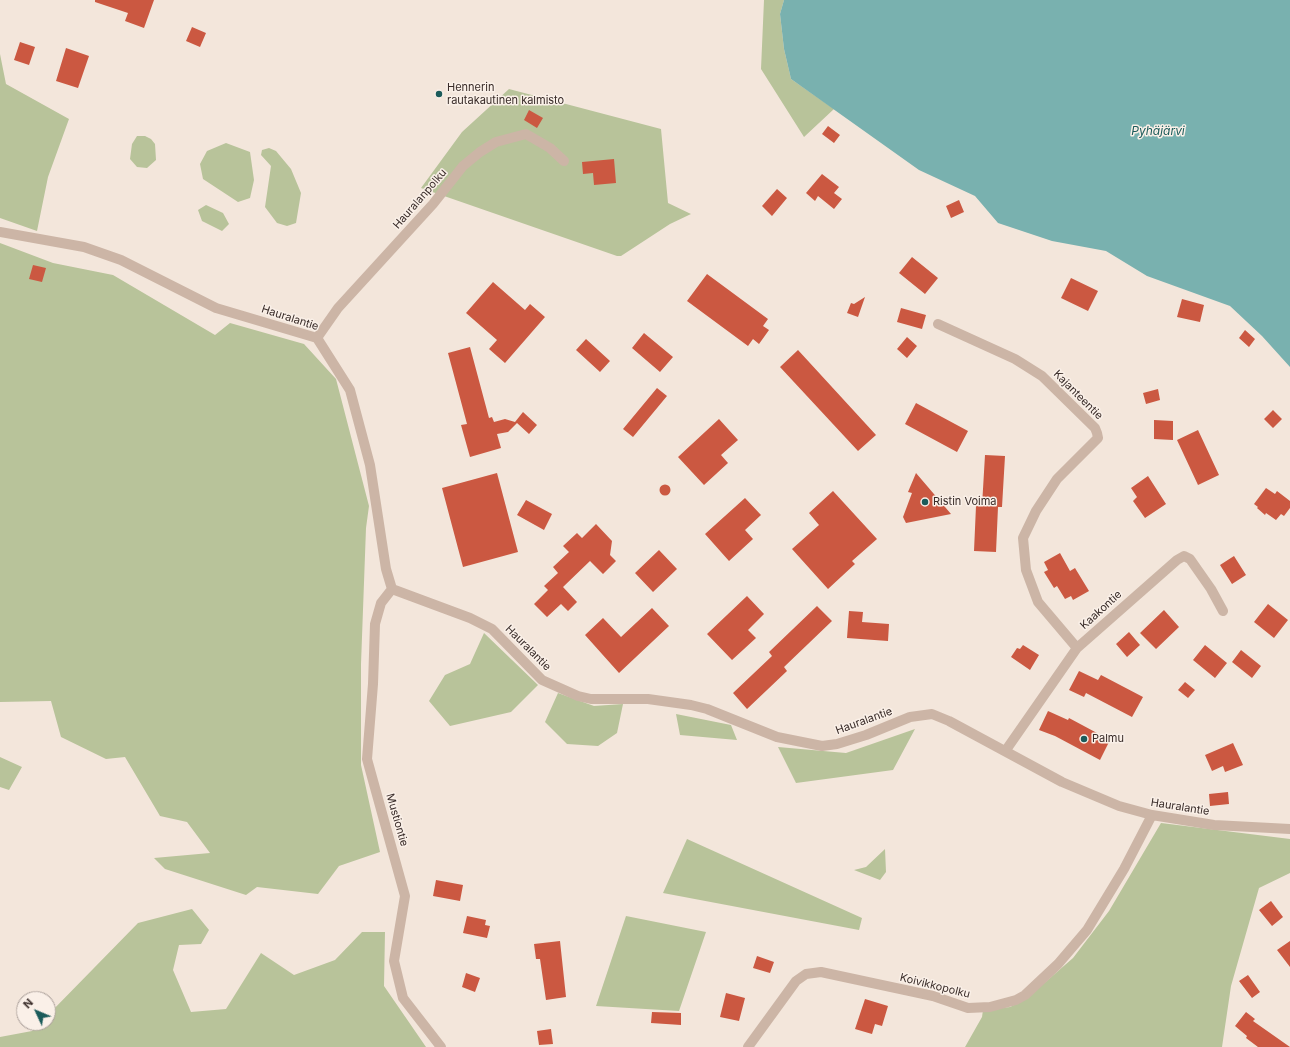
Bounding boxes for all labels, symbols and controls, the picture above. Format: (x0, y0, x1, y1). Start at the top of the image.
place label: Hennerin rautakautinen kalmisto (447, 81, 564, 107)
marker: Hennerin rautakautinen kalmisto (434, 89, 444, 99)
water label: Pyhäjärvi (1131, 124, 1185, 138)
street label: Hauralanpolku (390, 166, 450, 232)
street label: Hauralantie (260, 303, 320, 333)
street label: Kajanteentie (1051, 368, 1105, 422)
place label: Ristin Voima (933, 495, 997, 509)
marker: Ristin Voima (920, 497, 930, 507)
street label: Kaakontie (1078, 588, 1124, 632)
street label: Hauralantie (502, 622, 554, 674)
street label: Hauralantie (834, 705, 894, 737)
place label: Palmu (1092, 732, 1124, 746)
marker: Palmu (1079, 734, 1089, 744)
street label: Mustiontie (383, 792, 411, 848)
street label: Hauralantie (1150, 796, 1210, 818)
street label: Koivikkopolku (898, 971, 972, 1001)
north arrow (16, 991, 56, 1031)
text: N (20, 995, 36, 1011)

